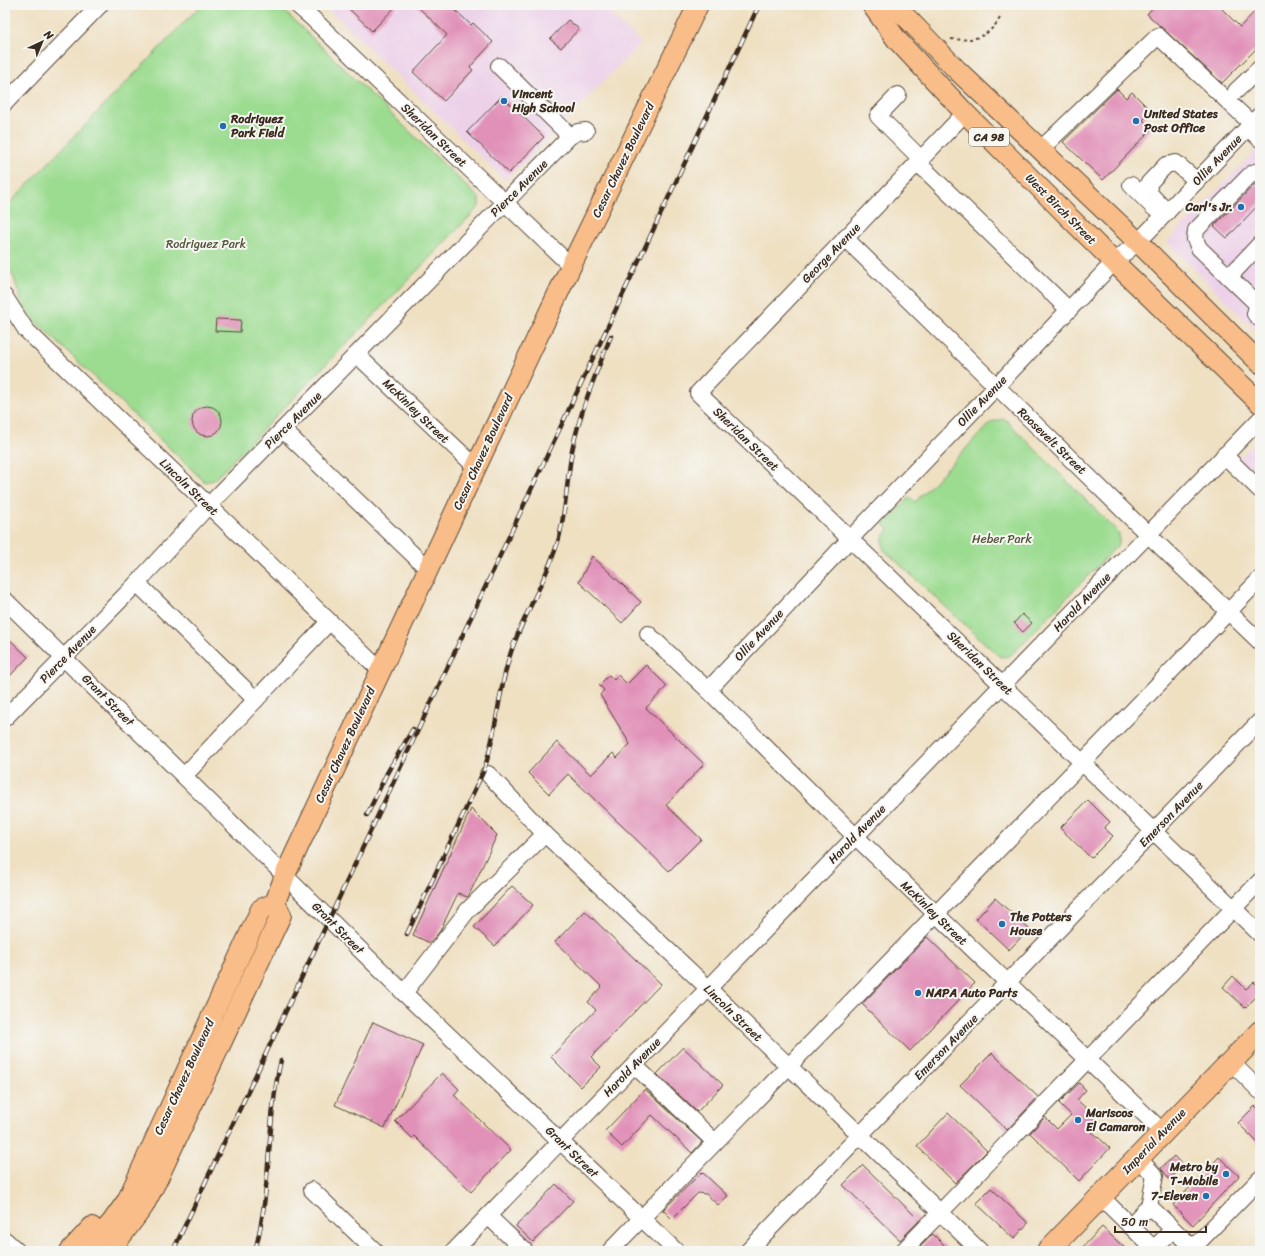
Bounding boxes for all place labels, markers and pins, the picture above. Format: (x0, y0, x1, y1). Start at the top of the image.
place label: Vincent High School (511, 83, 575, 119)
marker: Vincent High School (499, 96, 509, 106)
place label: United States Post Office (1144, 103, 1219, 139)
place label: Rodriguez Park Field (230, 108, 286, 144)
marker: United States Post Office (1131, 116, 1141, 126)
marker: Rodriguez Park Field (218, 121, 228, 131)
place label: Carl's Jr. (1184, 196, 1233, 218)
marker: Carl's Jr. (1236, 202, 1246, 212)
place label: The Potters House (1009, 906, 1072, 942)
marker: The Potters House (997, 919, 1007, 929)
place label: NAPA Auto Parts (925, 982, 1018, 1004)
marker: NAPA Auto Parts (913, 988, 923, 998)
place label: Mariscos El Camaron (1085, 1102, 1146, 1138)
marker: Mariscos El Camaron (1073, 1115, 1083, 1125)
place label: Metro by T-Mobile (1169, 1156, 1219, 1192)
marker: Metro by T-Mobile (1221, 1169, 1231, 1179)
place label: 7-Eleven (1151, 1185, 1198, 1207)
marker: 7-Eleven (1201, 1191, 1211, 1201)

